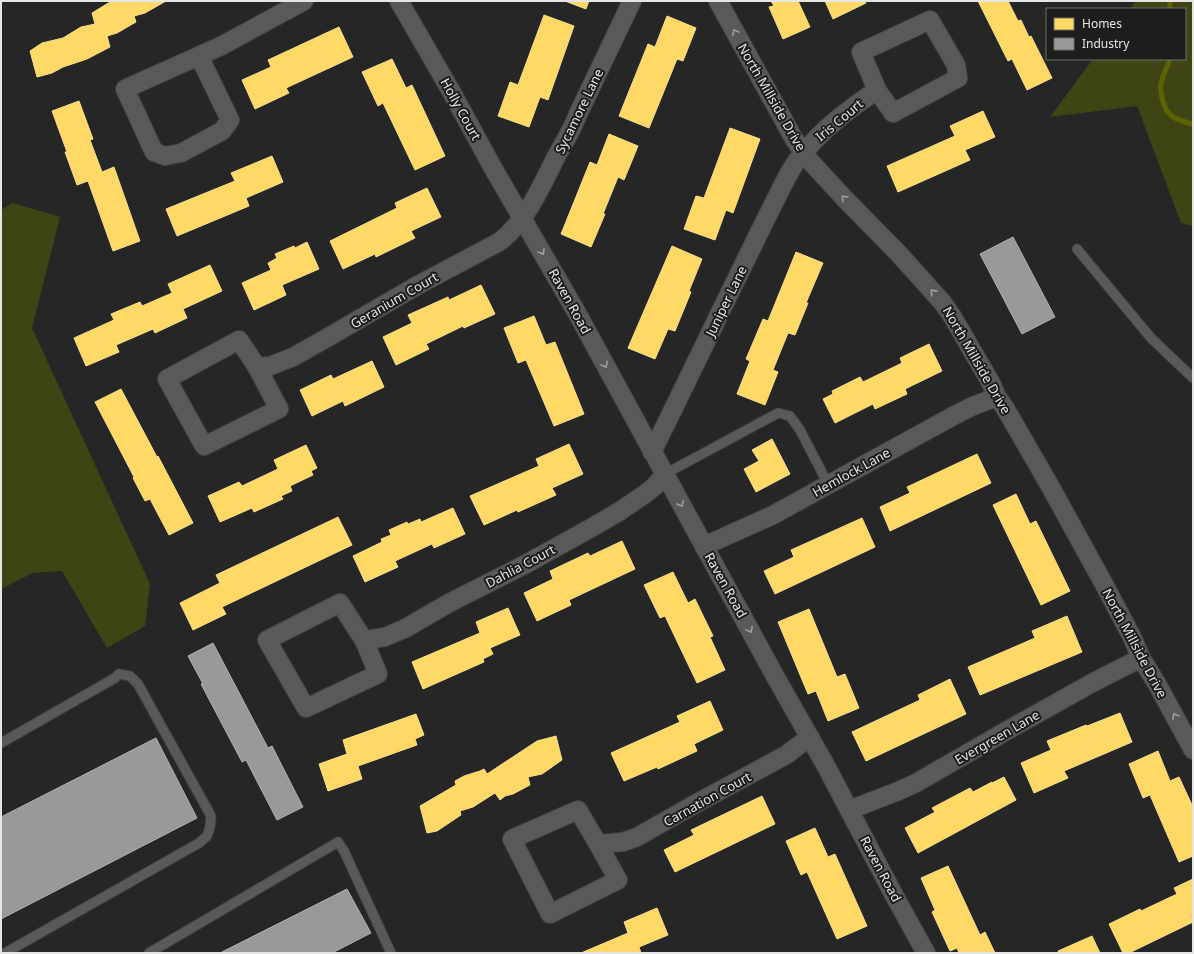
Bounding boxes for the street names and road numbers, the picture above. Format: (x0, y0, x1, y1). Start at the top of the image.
street label: North Millside Drive (734, 40, 810, 154)
street label: Sycamore Lane (551, 65, 607, 157)
street label: Holly Court (437, 75, 486, 144)
street label: Iris Court (811, 95, 867, 145)
street label: Juniper Lane (700, 263, 751, 341)
street label: Raven Road (545, 265, 595, 337)
street label: Geranium Court (347, 267, 441, 332)
street label: North Millside Drive (939, 303, 1015, 417)
street label: Hemlock Lane (809, 443, 893, 501)
street label: Dahlia Court (482, 540, 558, 592)
street label: Raven Road (701, 549, 751, 621)
street label: North Millside Drive (1099, 585, 1171, 701)
street label: Evergreen Lane (951, 705, 1043, 769)
street label: Carnation Court (660, 767, 754, 831)
street label: Raven Road (856, 833, 906, 905)

